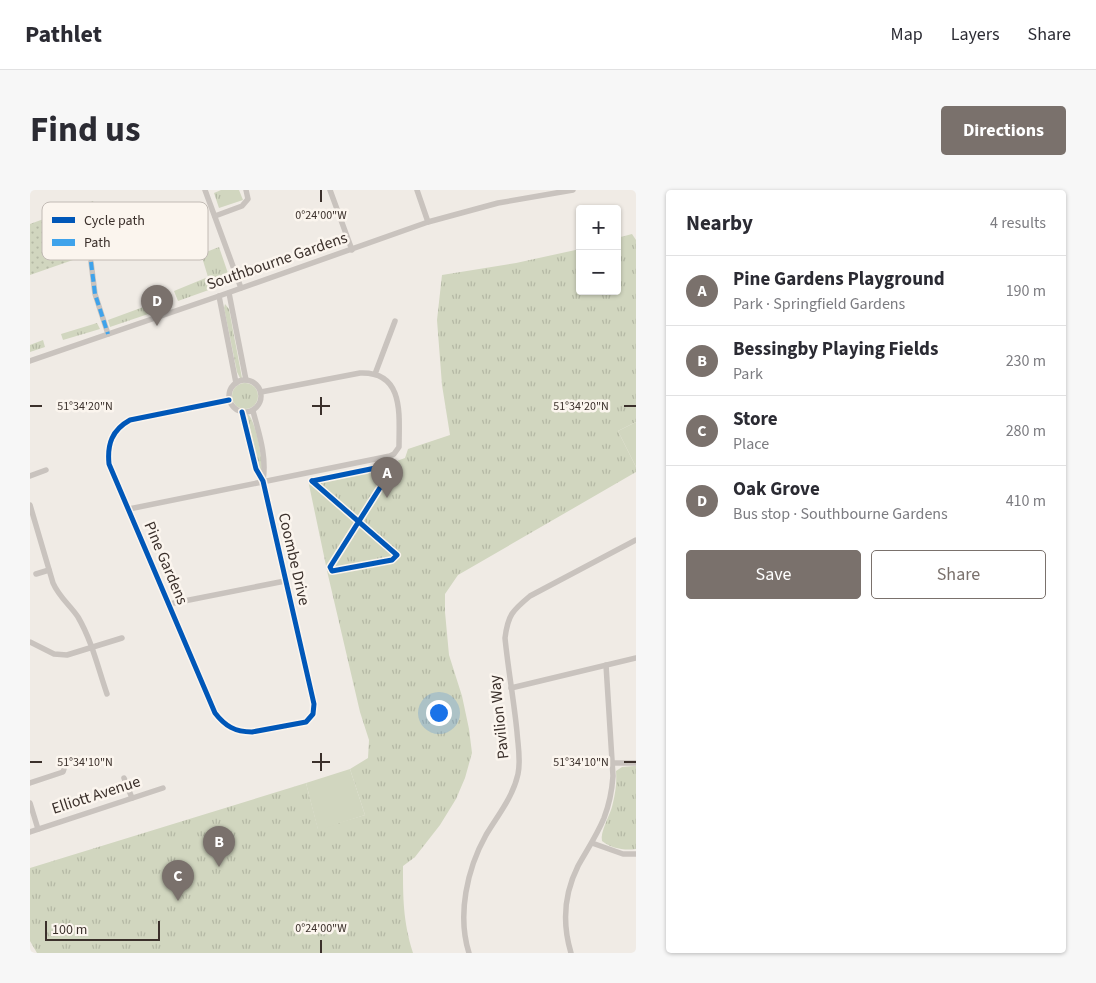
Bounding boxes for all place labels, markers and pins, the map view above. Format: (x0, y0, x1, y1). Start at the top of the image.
pin: D (141, 285, 173, 326)
pin: A (371, 457, 403, 498)
pin: B (203, 826, 235, 867)
pin: C (162, 860, 194, 901)

